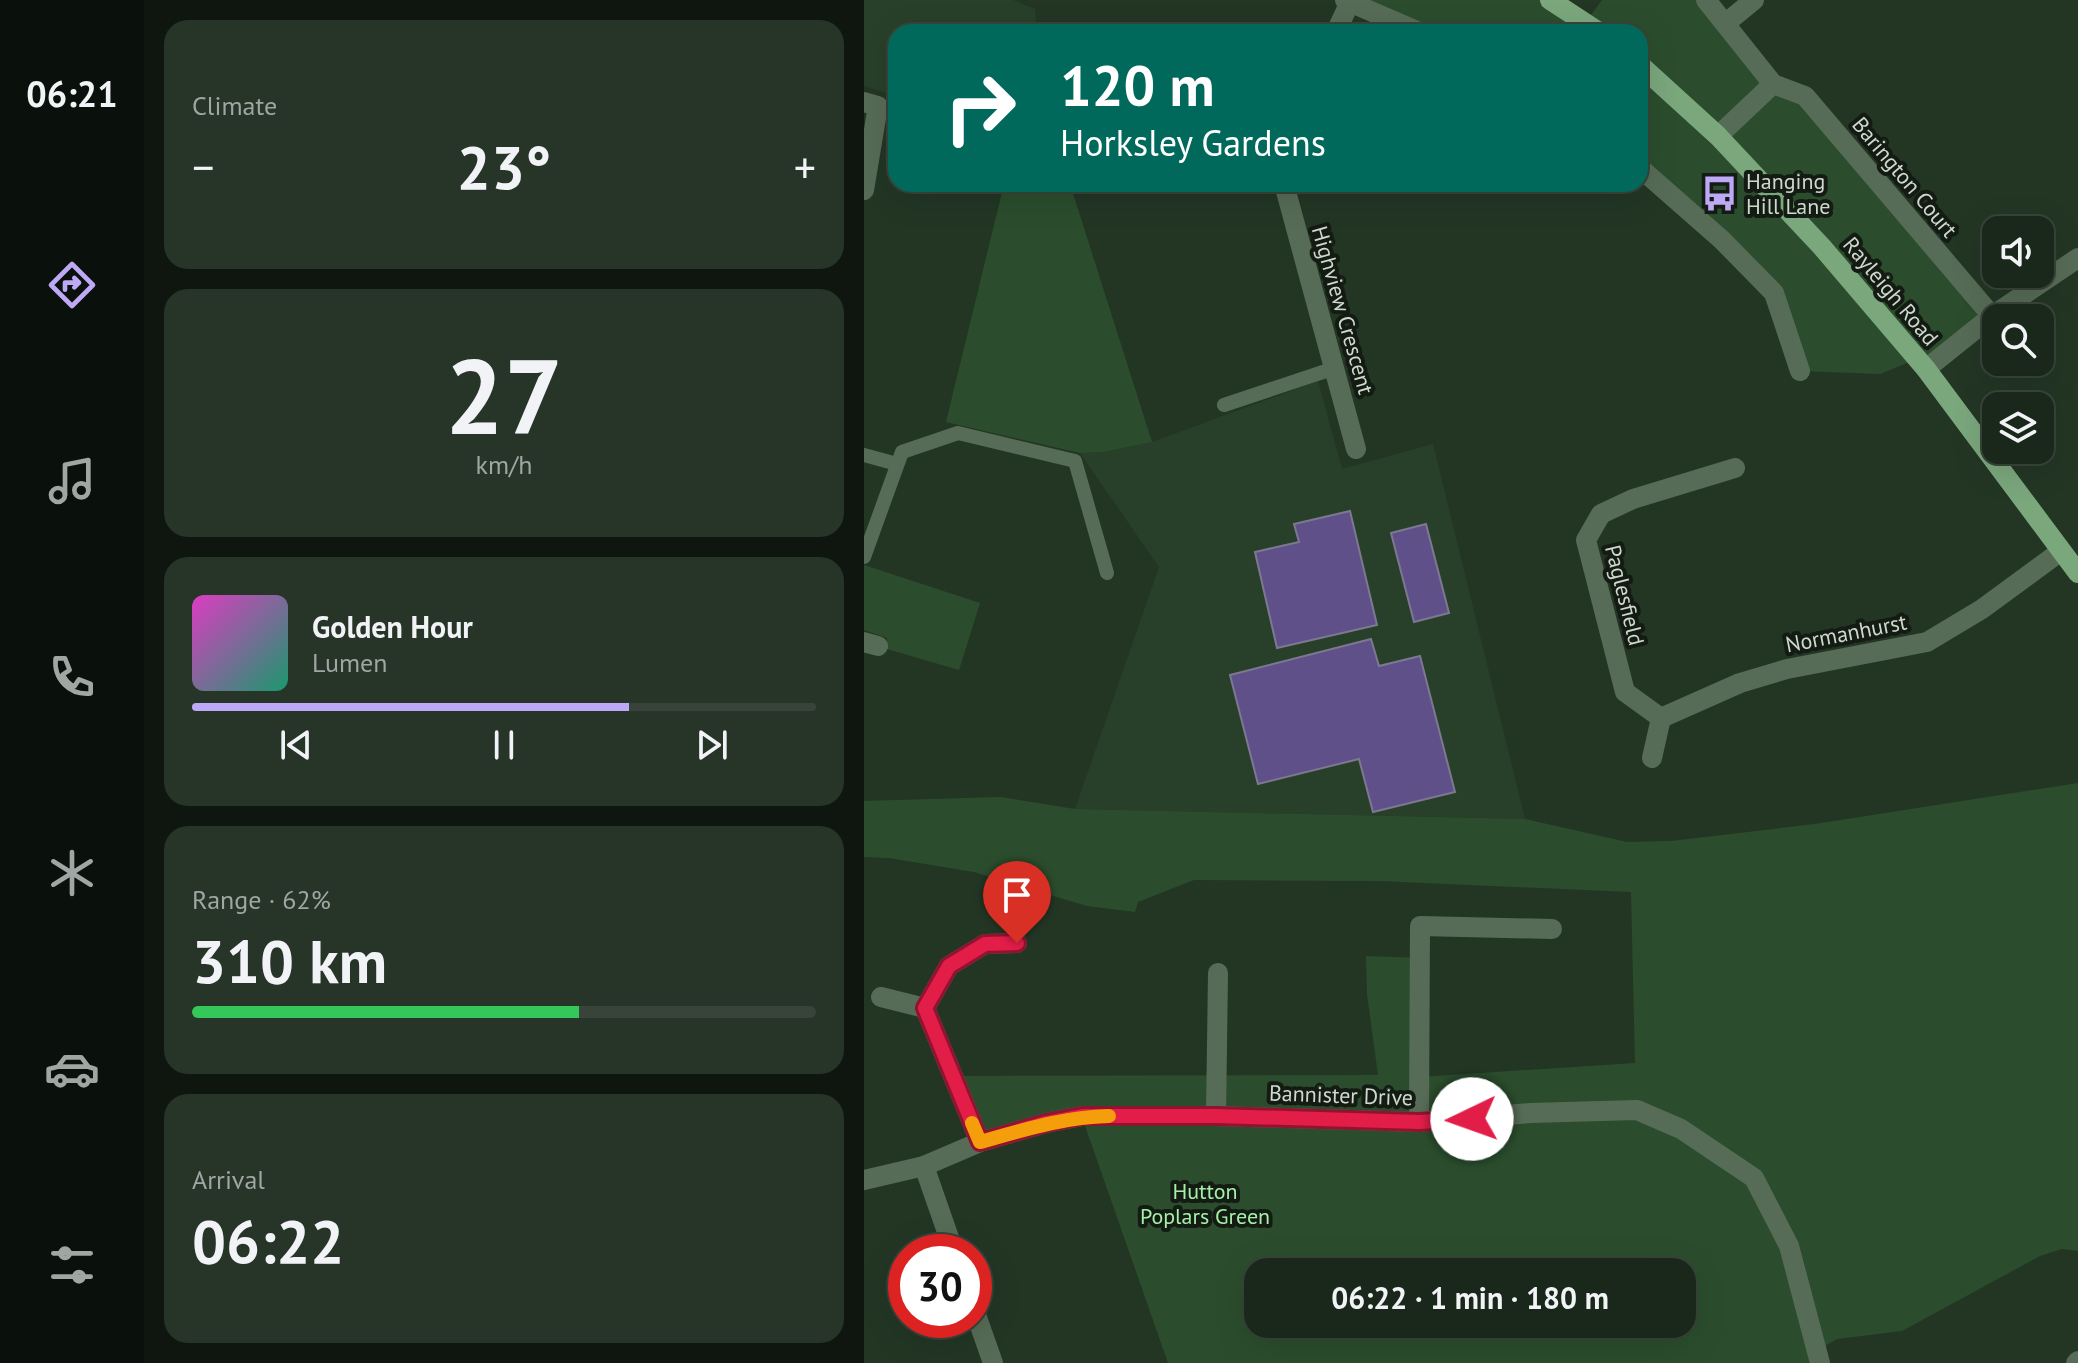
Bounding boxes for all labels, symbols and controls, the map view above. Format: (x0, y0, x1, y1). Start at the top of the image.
text: 120 m (1060, 49, 1215, 121)
icon: right (928, 56, 1032, 160)
text: 06:21 (26, 70, 118, 117)
text: Climate (192, 89, 277, 122)
street label: Barington Court (1846, 111, 1964, 243)
text: Horksley Gardens (1060, 119, 1326, 166)
text: 23° (457, 128, 551, 206)
text: − (192, 138, 214, 195)
text: + (794, 138, 816, 195)
place label: Hanging Hill Lane (1746, 167, 1830, 220)
bus stop icon: Hanging Hill Lane (1701, 175, 1739, 213)
map controls (1982, 216, 2054, 464)
button: sound (1982, 216, 2054, 288)
street label: Highview Crescent (1306, 223, 1381, 398)
street label: Rayleigh Road (1837, 231, 1945, 351)
icon: directions (44, 257, 100, 313)
button: search (1982, 304, 2054, 376)
text: 27 (445, 328, 563, 463)
button: layers (1982, 392, 2054, 464)
text: km/h (476, 448, 533, 481)
icon: music (44, 453, 100, 509)
street label: Paglesfield (1599, 542, 1651, 648)
text: Golden Hour (312, 607, 473, 646)
street label: Normanhurst (1783, 607, 1910, 658)
text: Lumen (312, 646, 387, 679)
icon: phone (44, 649, 100, 705)
icon: previous (274, 723, 318, 767)
icon: pause (482, 723, 526, 767)
icon: next (690, 723, 734, 767)
icon: climate (44, 845, 100, 901)
pin (983, 861, 1051, 943)
icon: arrive (995, 873, 1039, 917)
text: Range · 62% (192, 883, 331, 916)
text: 310 km (192, 922, 387, 1000)
icon: car (44, 1041, 100, 1097)
position arrow (1430, 1077, 1514, 1161)
street label: Bannister Drive (1269, 1078, 1413, 1112)
text: Arrival (192, 1163, 265, 1196)
park label: Hutton Poplars Green (1140, 1177, 1270, 1230)
text: 06:22 (192, 1202, 344, 1280)
speed limit sign: 30 (888, 1234, 992, 1338)
icon: filters (44, 1237, 100, 1293)
text: 06:22 · 1 min · 180 m (1331, 1278, 1609, 1317)

